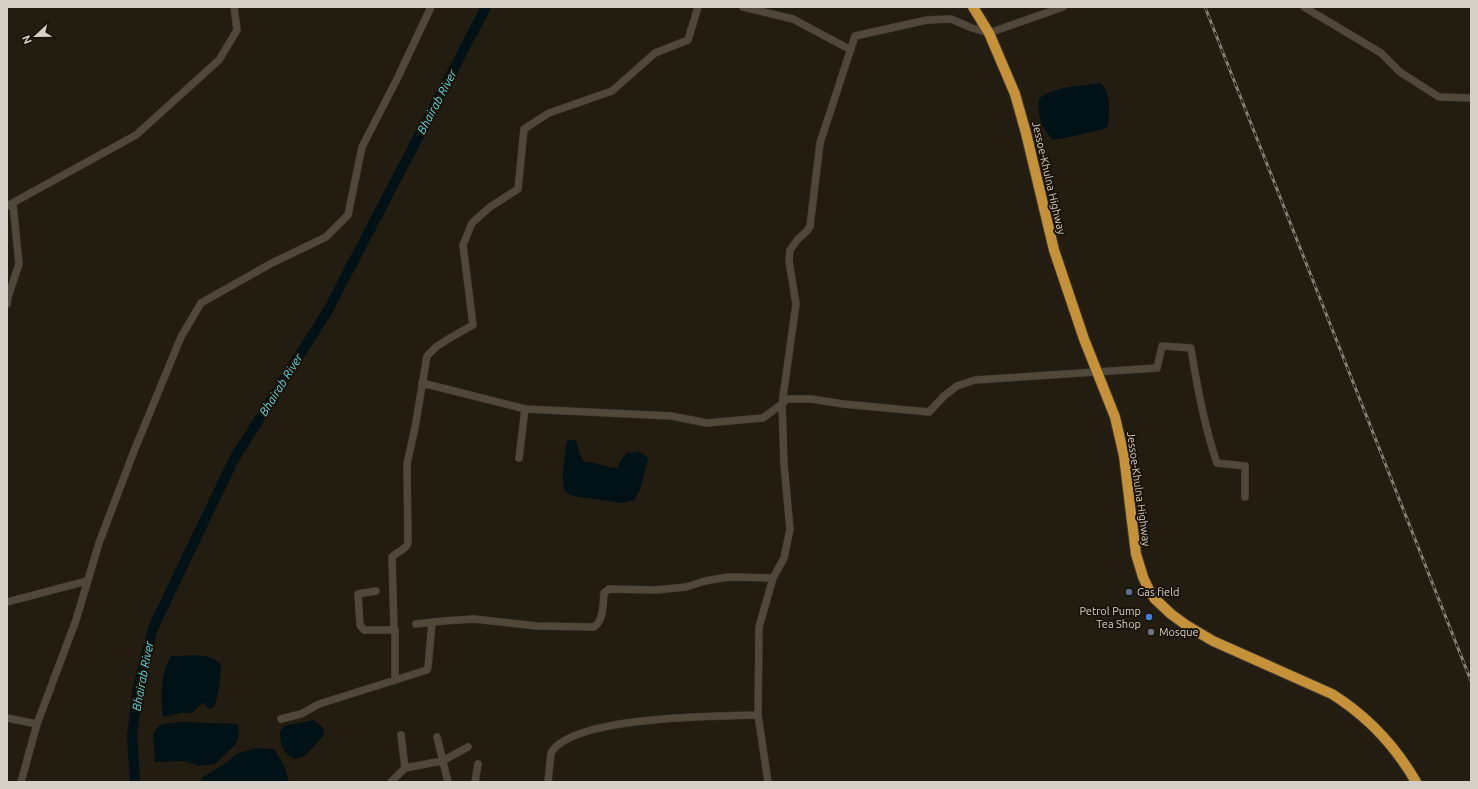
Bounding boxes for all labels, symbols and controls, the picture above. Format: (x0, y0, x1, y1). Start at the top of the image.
north arrow (16, 16, 56, 56)
text: N (20, 34, 34, 46)
water label: Bhairab River (414, 67, 459, 136)
street label: Jessoe-Khulna Highway (1030, 120, 1068, 236)
water label: Bhairab River (256, 351, 305, 418)
street label: Jessoe-Khulna Highway (1125, 431, 1153, 548)
place label: Gas field (1137, 586, 1180, 598)
marker: Gas field (1124, 587, 1134, 597)
place label: Petrol Pump Tea Shop (1079, 605, 1141, 630)
marker: Petrol Pump Tea Shop (1144, 612, 1154, 622)
place label: Mosque (1159, 626, 1199, 638)
marker: Mosque (1146, 627, 1156, 637)
water label: Bhairab River (129, 640, 156, 712)

